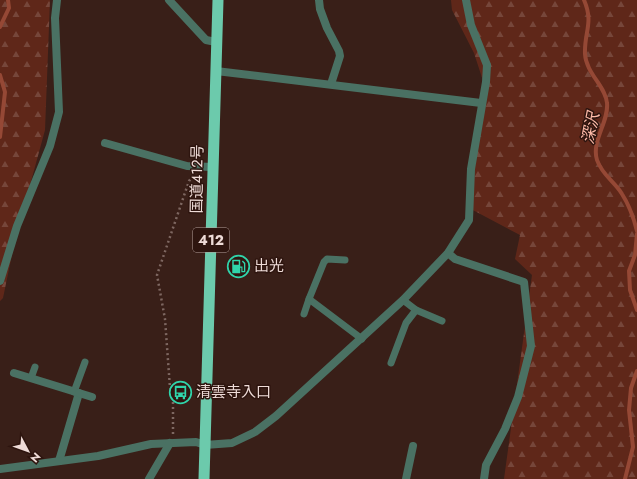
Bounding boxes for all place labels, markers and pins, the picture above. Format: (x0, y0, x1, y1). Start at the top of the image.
fuel station icon: 出光 (226, 253, 252, 279)
place label: 出光 (254, 255, 284, 277)
bus stop icon: 清雲寺入口 (167, 379, 193, 405)
place label: 清雲寺入口 (196, 381, 271, 403)

